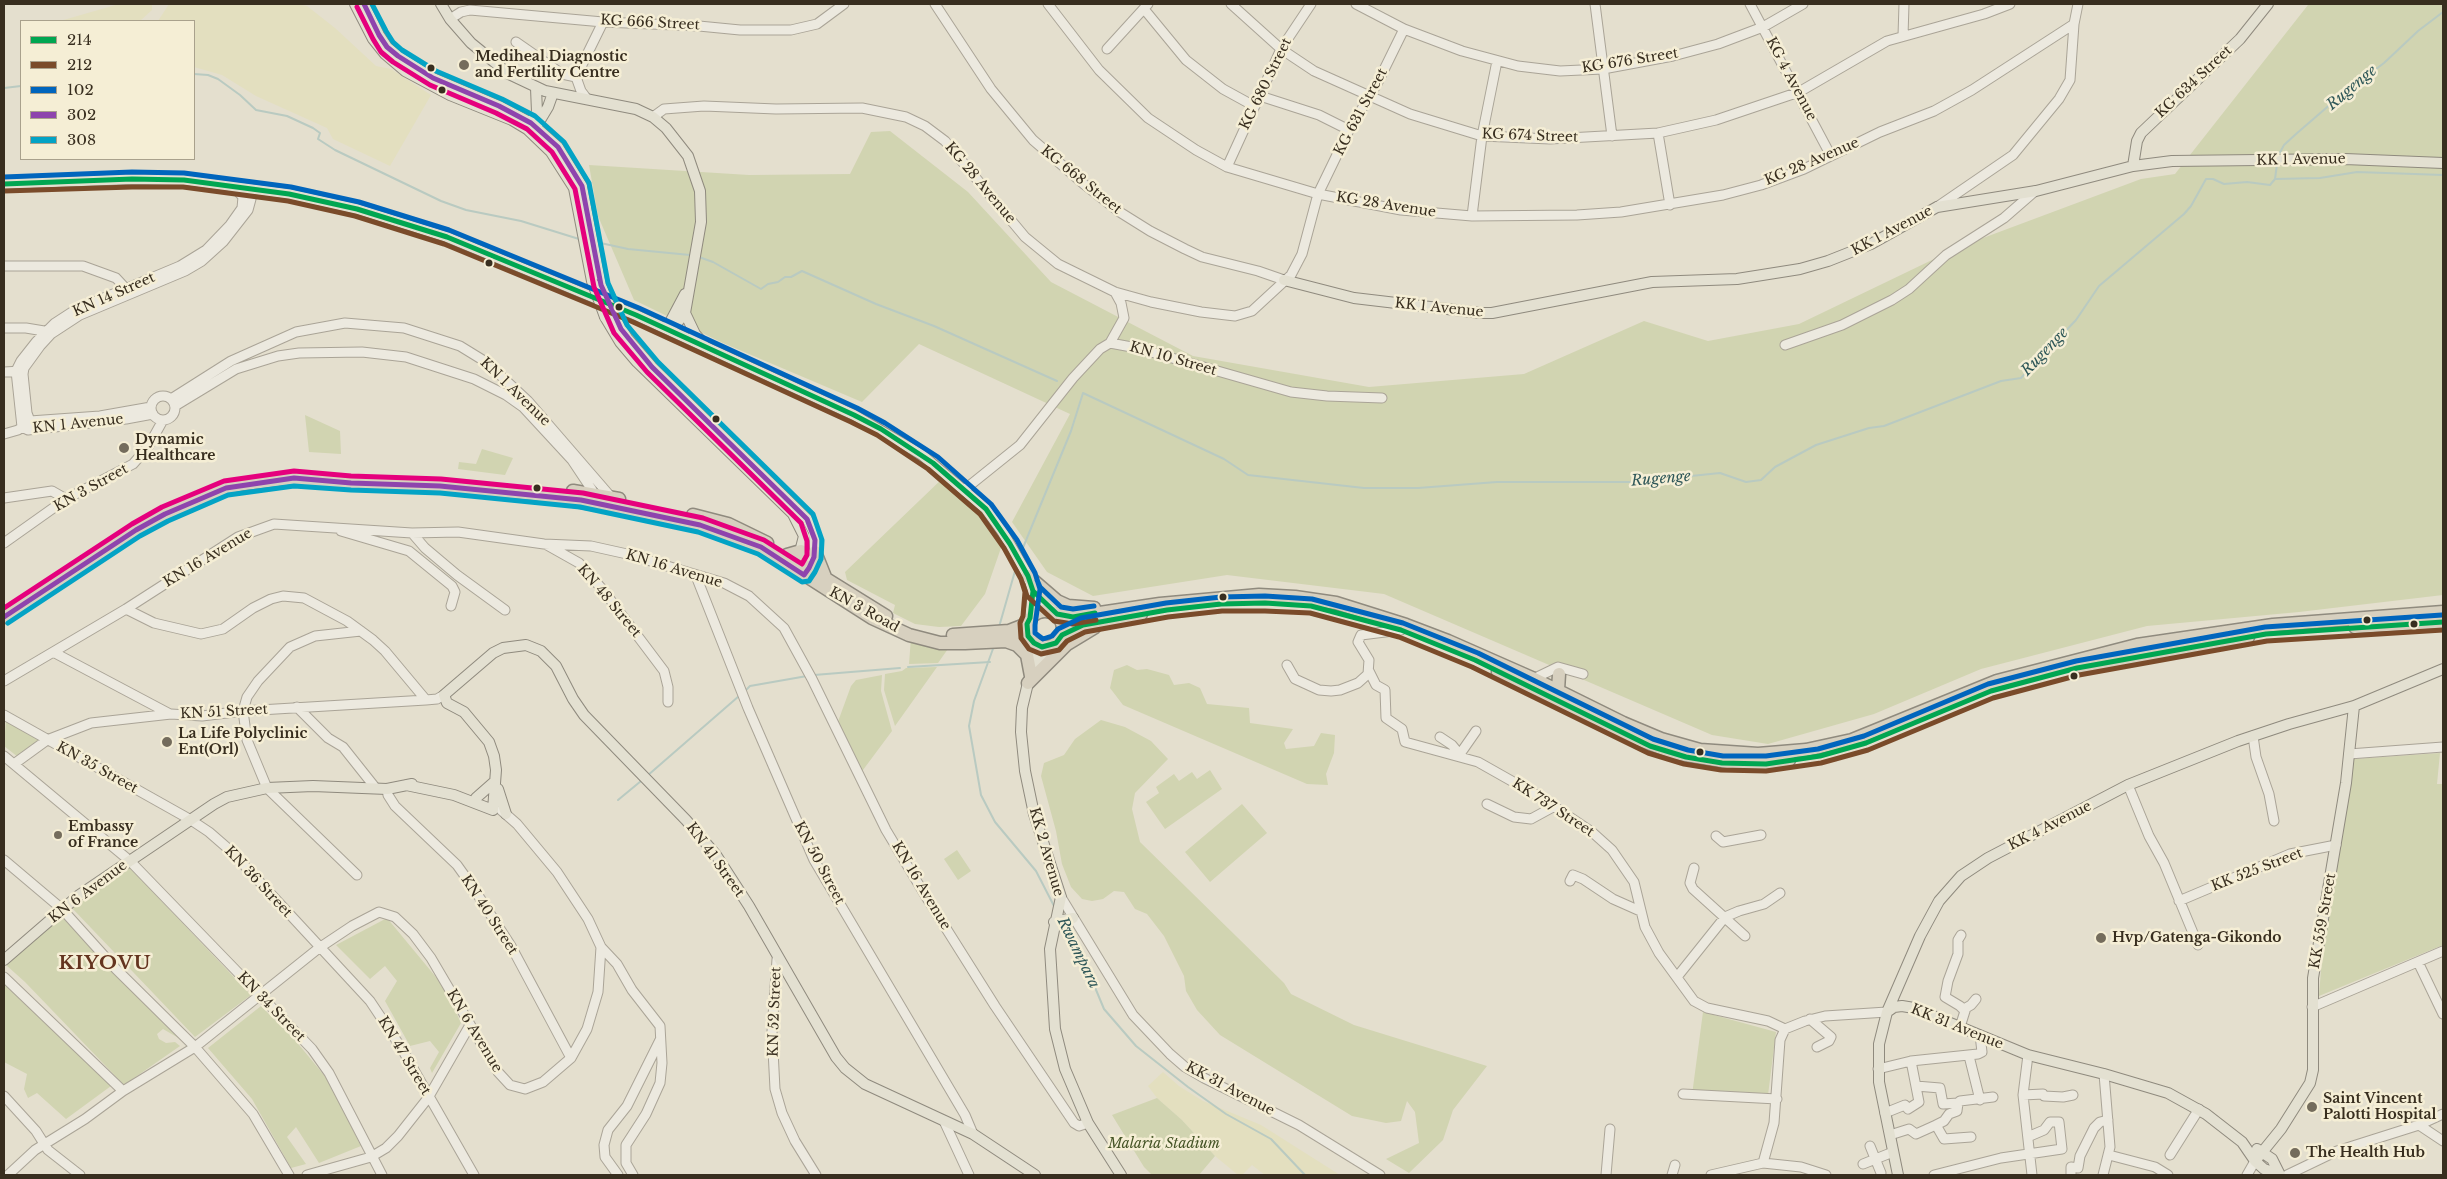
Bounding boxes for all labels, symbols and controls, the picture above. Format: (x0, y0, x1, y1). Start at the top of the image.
street label: KG 666 Street (600, 12, 700, 34)
legend (20, 20, 195, 160)
text: 214 (67, 30, 92, 49)
street label: KG 4 Avenue (1762, 34, 1820, 124)
street label: KG 680 Street (1237, 35, 1295, 133)
street label: KG 634 Street (2152, 42, 2236, 122)
street label: KG 676 Street (1580, 45, 1680, 77)
place label: Mediheal Diagnostic and Fertility Centre (475, 49, 627, 82)
text: 212 (67, 55, 92, 74)
marker: Mediheal Diagnostic and Fertility Centre (457, 58, 471, 72)
water label: Rugenge (2323, 62, 2381, 114)
unlabelled marker (426, 63, 436, 73)
street label: KG 631 Street (1331, 65, 1391, 159)
text: 102 (67, 80, 94, 99)
unlabelled marker (437, 85, 447, 95)
text: 302 (67, 105, 96, 124)
street label: KG 674 Street (1481, 126, 1579, 146)
text: 308 (67, 130, 96, 149)
street label: KG 28 Avenue (1762, 135, 1862, 189)
street label: KG 28 Avenue (941, 139, 1019, 227)
street label: KG 668 Street (1037, 142, 1125, 218)
street label: KK 1 Avenue (2256, 151, 2346, 169)
street label: KG 28 Avenue (1335, 189, 1437, 221)
street label: KK 1 Avenue (1849, 203, 1935, 259)
unlabelled marker (484, 258, 494, 268)
street label: KN 14 Street (70, 269, 158, 321)
street label: KK 1 Avenue (1394, 295, 1484, 321)
unlabelled marker (614, 302, 624, 312)
water label: Rugenge (2018, 324, 2072, 380)
street label: KN 10 Street (1127, 339, 1219, 379)
street label: KN 1 Avenue (476, 354, 554, 430)
street label: KN 1 Avenue (32, 411, 124, 437)
unlabelled marker (711, 414, 721, 424)
place label: Dynamic Healthcare (135, 432, 215, 464)
marker: Dynamic Healthcare (117, 441, 131, 455)
street label: KN 3 Street (51, 461, 131, 515)
water label: Rugenge (1630, 467, 1692, 491)
unlabelled marker (532, 483, 542, 493)
street label: KN 16 Avenue (161, 525, 255, 591)
street label: KN 16 Avenue (624, 546, 724, 592)
street label: KN 48 Street (574, 561, 644, 641)
street label: KN 3 Road (826, 584, 902, 636)
unlabelled marker (1218, 592, 1228, 602)
unlabelled marker (2362, 615, 2372, 625)
unlabelled marker (2409, 619, 2419, 629)
unlabelled marker (2069, 671, 2079, 681)
street label: KN 51 Street (180, 701, 268, 723)
place label: La Life Polyclinic Ent(Orl) (178, 726, 307, 759)
marker: La Life Polyclinic Ent(Orl) (160, 735, 174, 749)
street label: KN 35 Street (53, 739, 141, 797)
unlabelled marker (1695, 747, 1705, 757)
street label: KK 737 Street (1509, 775, 1597, 841)
street label: KK 4 Avenue (2005, 798, 2095, 854)
street label: KK 2 Avenue (1025, 806, 1067, 898)
place label: Embassy of France (68, 819, 138, 852)
street label: KN 41 Street (682, 819, 748, 901)
street label: KN 50 Street (790, 819, 848, 907)
marker: Embassy of France (52, 829, 64, 841)
street label: KN 16 Avenue (888, 839, 954, 933)
street label: KN 36 Street (221, 843, 295, 921)
street label: KK 525 Street (2209, 845, 2305, 895)
street label: KN 6 Avenue (45, 857, 131, 927)
street label: KN 40 Street (457, 872, 521, 958)
street label: KK 559 Street (2306, 872, 2340, 970)
water label: Rwampara (1053, 914, 1103, 992)
place label: Hvp/Gatenga-Gikondo (2112, 930, 2282, 946)
marker: Hvp/Gatenga-Gikondo (2094, 931, 2108, 945)
district label: KIYOVU (58, 953, 152, 975)
street label: KN 52 Street (765, 967, 785, 1057)
street label: KN 34 Street (234, 969, 308, 1045)
street label: KN 6 Avenue (443, 986, 505, 1076)
street label: KK 31 Avenue (1908, 1001, 2006, 1053)
street label: KN 47 Street (374, 1014, 434, 1098)
street label: KK 31 Avenue (1183, 1059, 1277, 1119)
place label: Saint Vincent Palotti Hospital (2323, 1091, 2436, 1124)
marker: Saint Vincent Palotti Hospital (2305, 1100, 2319, 1114)
park label: Malaria Stadium (1108, 1136, 1220, 1152)
place label: The Health Hub (2306, 1145, 2425, 1161)
marker: The Health Hub (2288, 1146, 2302, 1160)

